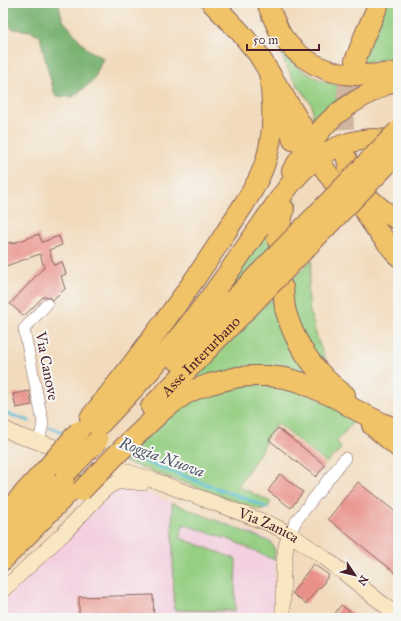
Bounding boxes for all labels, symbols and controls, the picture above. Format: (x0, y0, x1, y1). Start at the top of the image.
scale bar (247, 26, 319, 52)
text: 50 m (253, 33, 278, 47)
street label: Asse Interurbano (157, 312, 244, 401)
street label: Via Canove (31, 329, 62, 402)
water label: Roggia Nuova (116, 432, 207, 481)
street label: Via Zanica (235, 504, 303, 547)
north arrow (335, 555, 375, 595)
text: N (354, 573, 371, 589)

